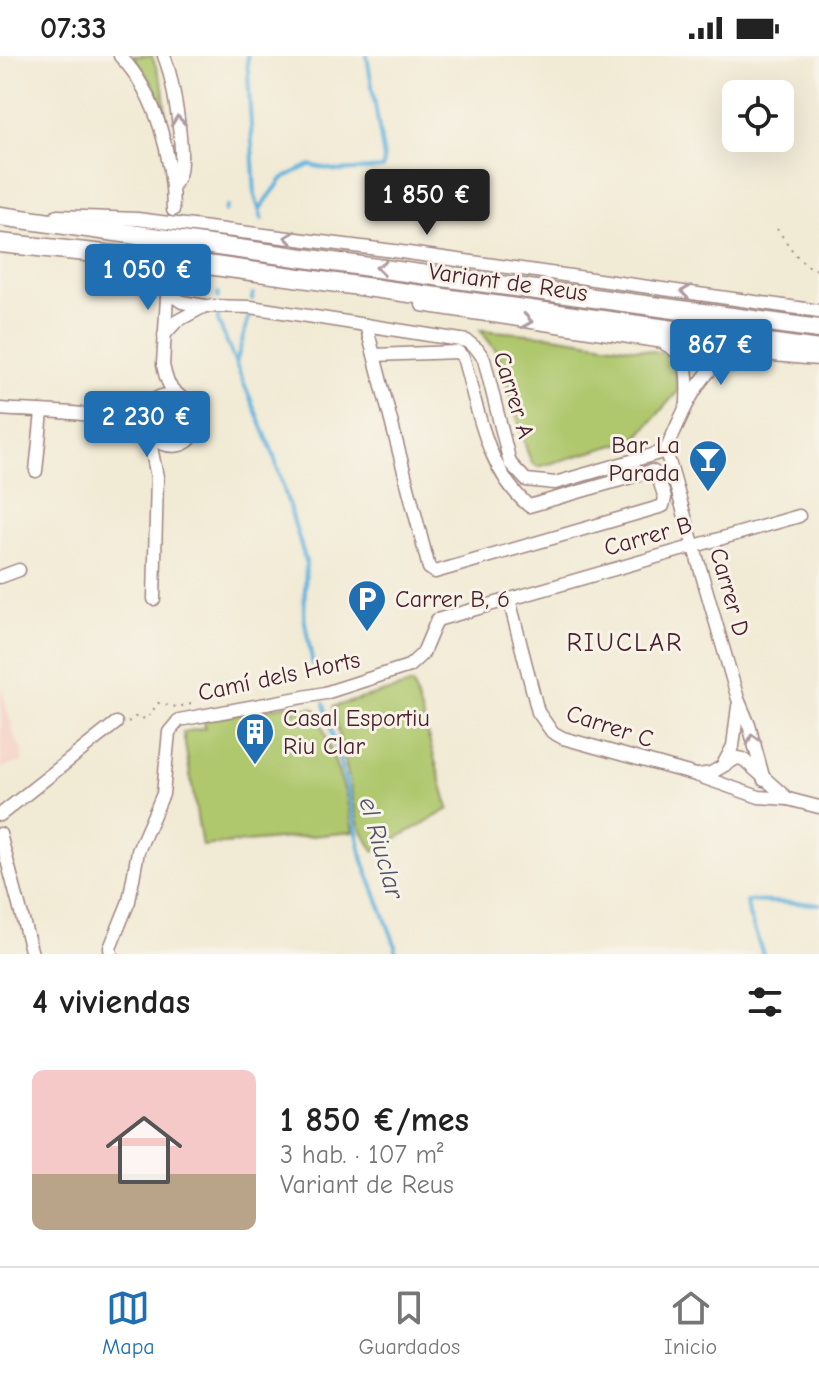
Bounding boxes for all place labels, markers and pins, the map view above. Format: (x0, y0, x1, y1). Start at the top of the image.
pin: 1 850 € (353, 169, 501, 237)
pin: 1 050 € (74, 244, 222, 312)
pin: 867 € (665, 319, 777, 387)
pin: 2 230 € (73, 391, 221, 459)
place label: Bar La Parada (609, 431, 680, 487)
bar icon: Bar La Parada (687, 438, 729, 493)
parking icon: Carrer B, 6 (346, 578, 388, 633)
place label: Carrer B, 6 (395, 585, 510, 613)
place label: Casal Esportiu Riu Clar (283, 704, 430, 760)
building icon: Casal Esportiu Riu Clar (234, 711, 276, 766)

